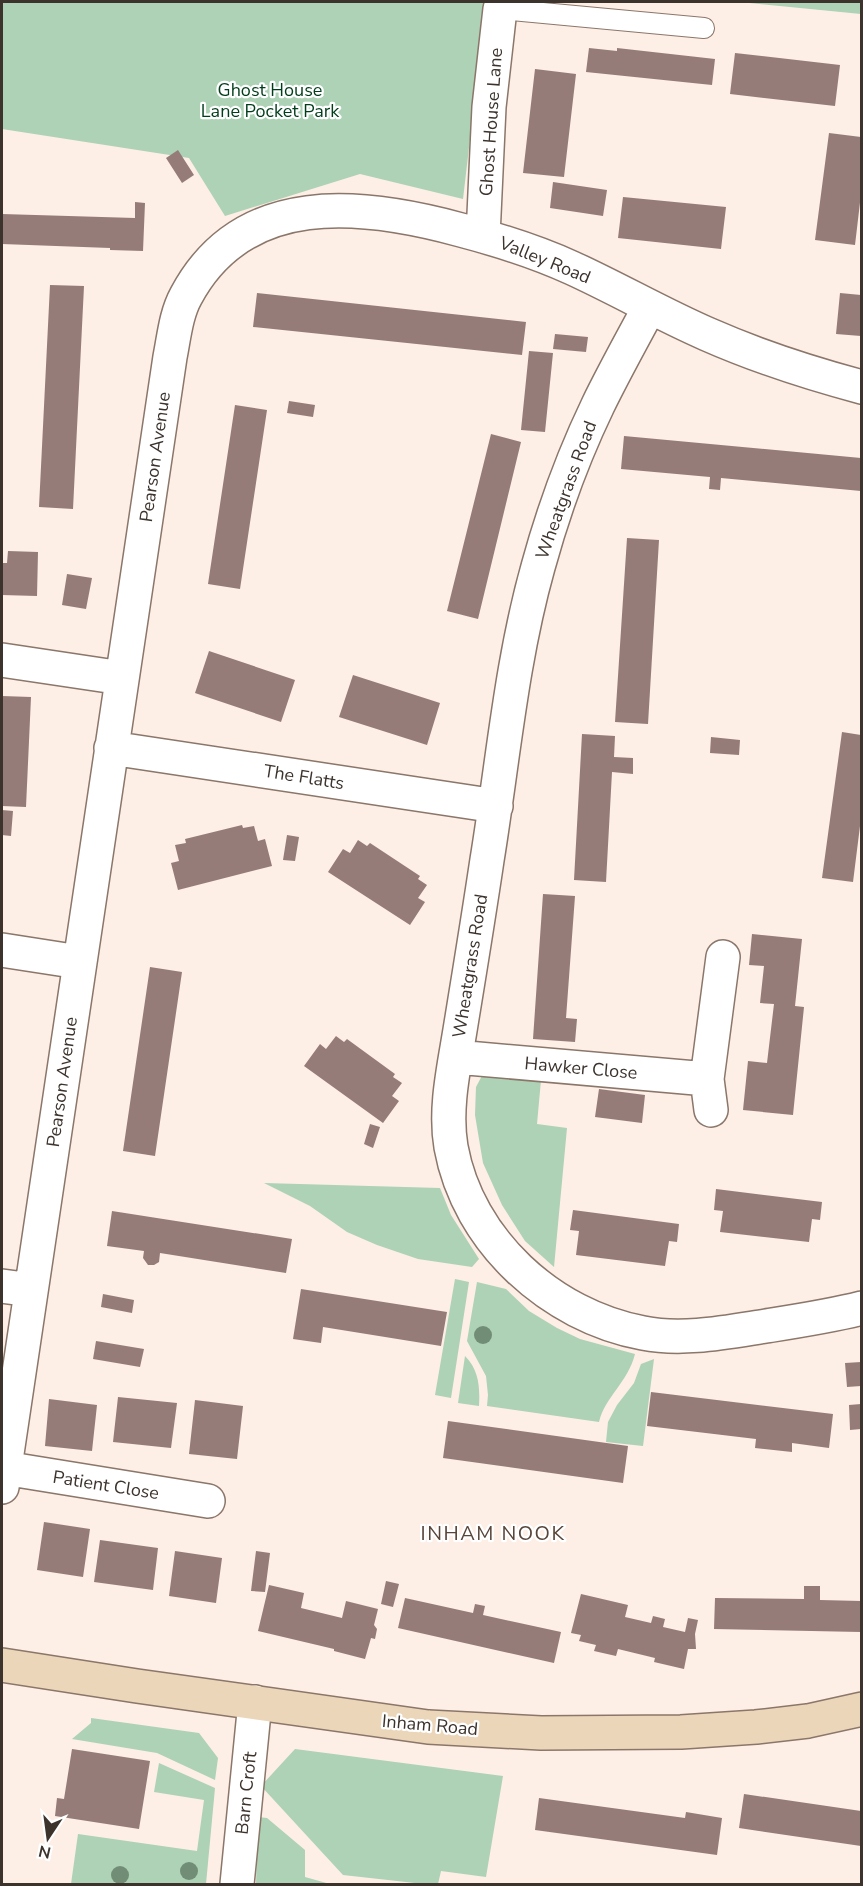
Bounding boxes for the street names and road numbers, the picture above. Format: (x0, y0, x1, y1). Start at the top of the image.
street label: Ghost House Lane (474, 47, 508, 197)
street label: Valley Road (495, 230, 594, 289)
street label: Pearson Avenue (134, 390, 176, 524)
street label: Wheatgrass Road (530, 417, 602, 563)
street label: The Flatts (262, 759, 346, 795)
street label: Wheatgrass Road (447, 892, 493, 1040)
street label: Pearson Avenue (41, 1015, 83, 1149)
street label: Hawker Close (524, 1051, 638, 1085)
street label: Patient Close (51, 1465, 161, 1505)
street label: Inham Road (381, 1709, 479, 1741)
street label: Barn Croft (230, 1750, 262, 1836)

